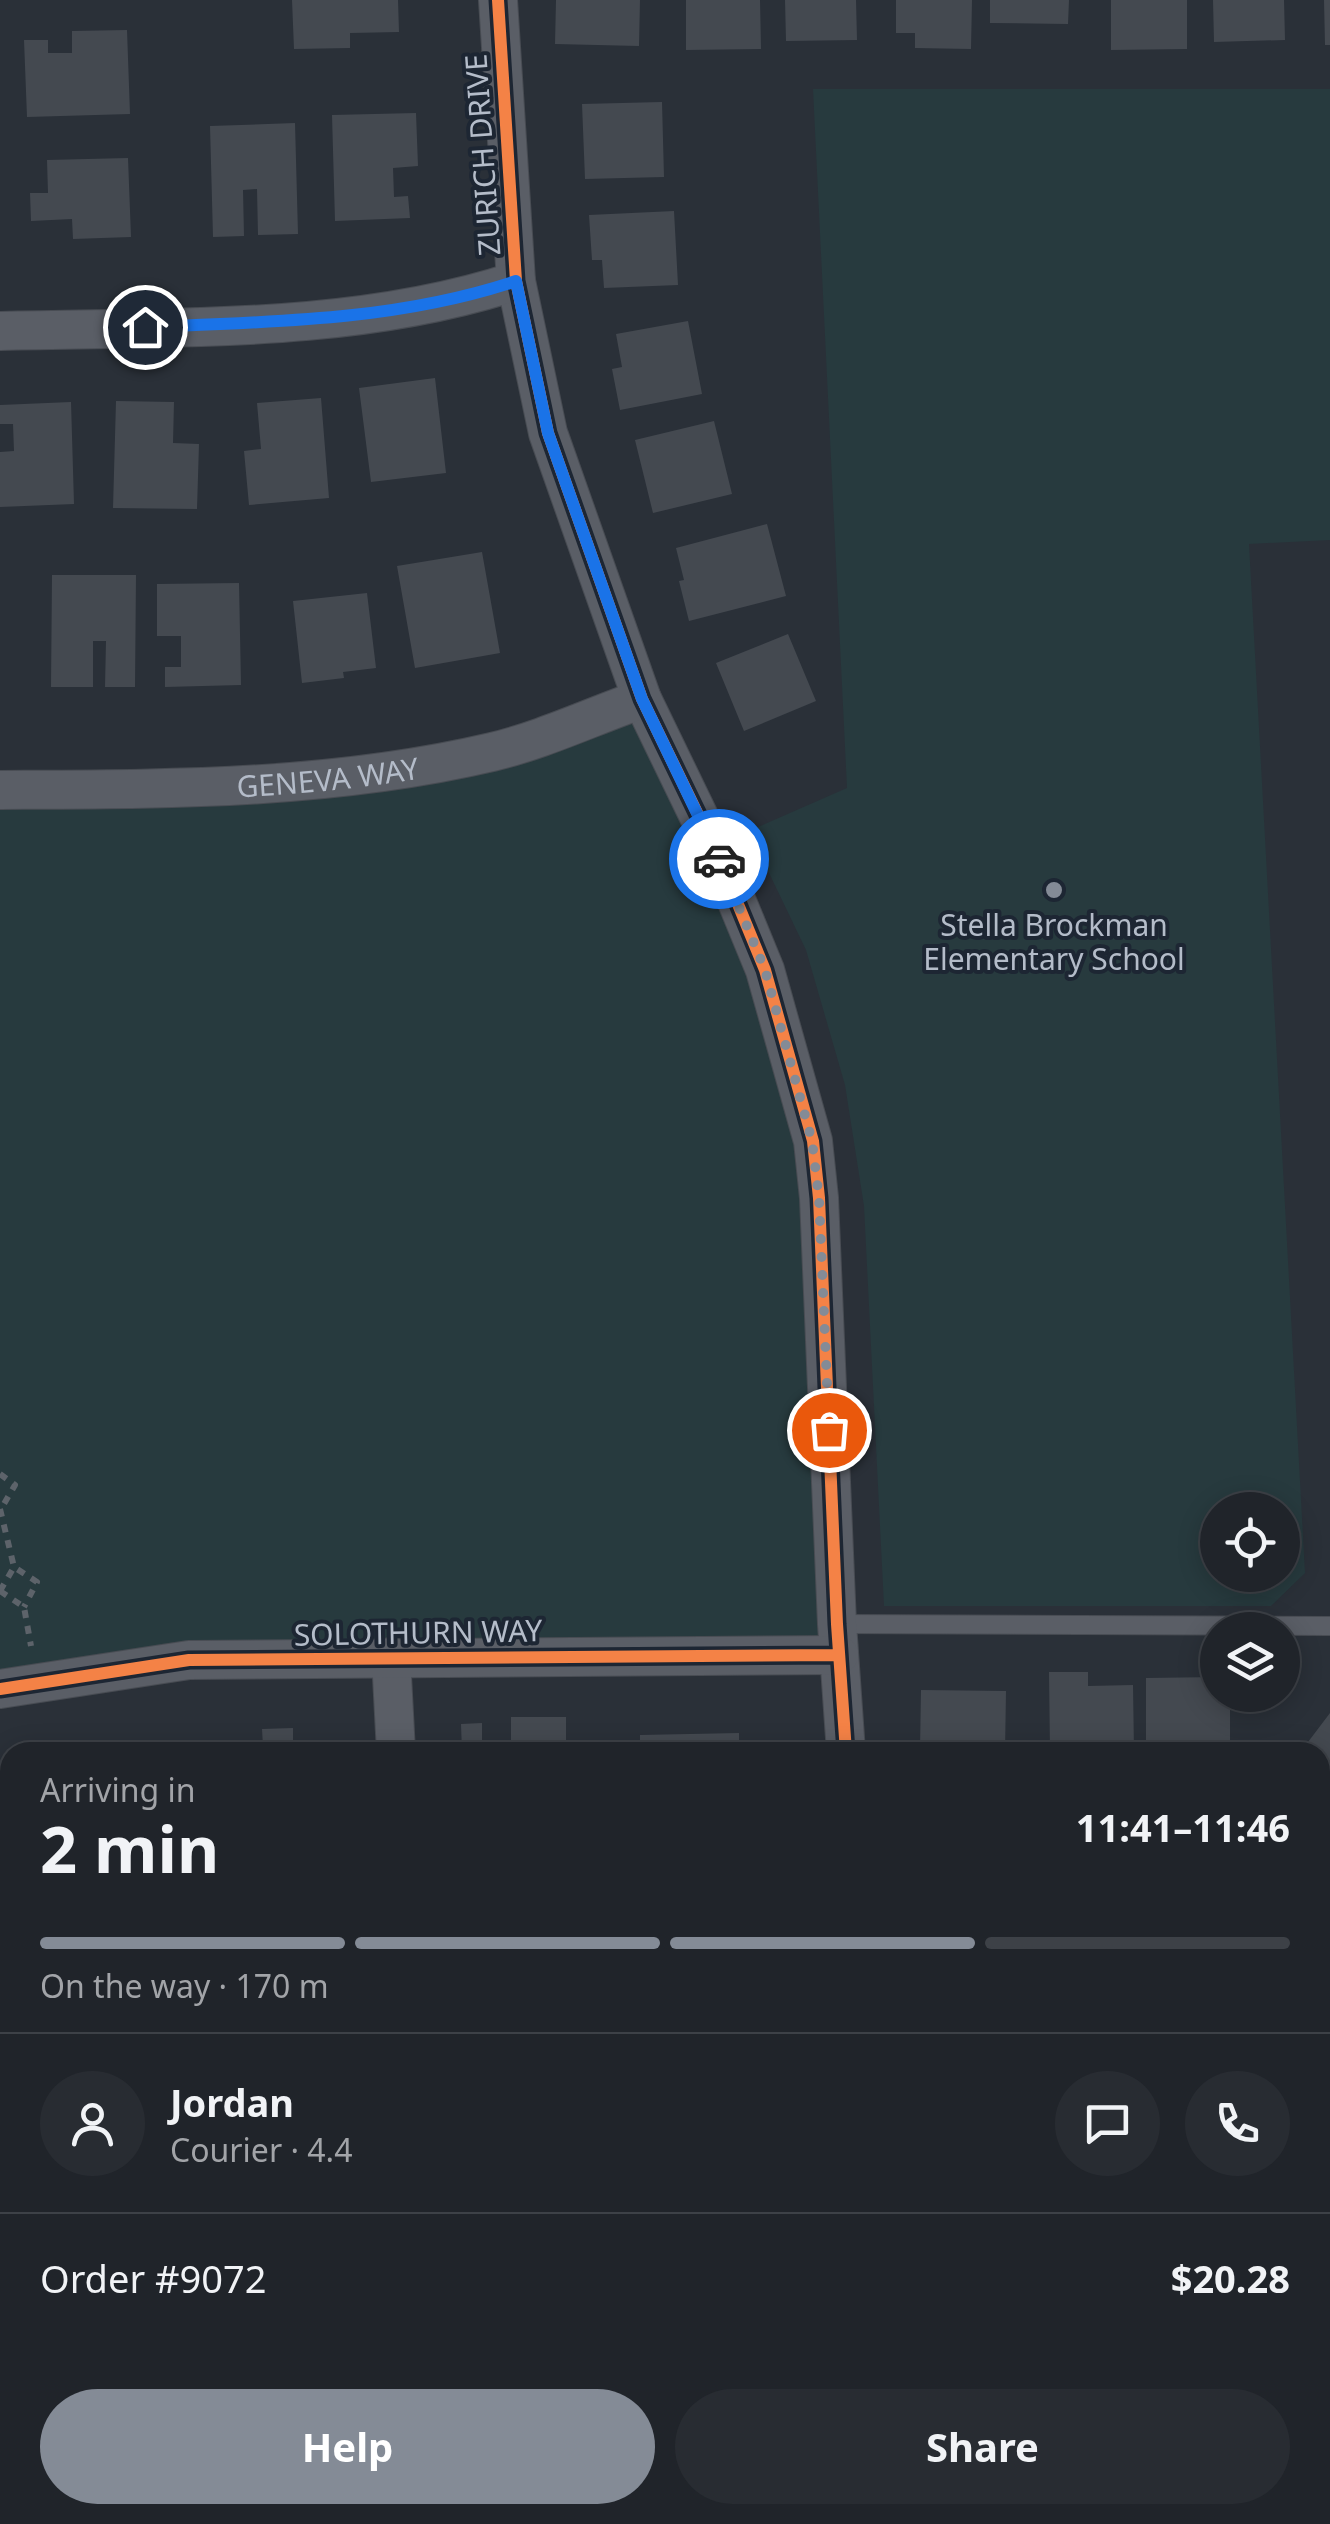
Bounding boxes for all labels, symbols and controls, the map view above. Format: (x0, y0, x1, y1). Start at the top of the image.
street label: ZURICH DRIVE (454, 53, 510, 257)
pin (103, 285, 188, 370)
icon: home (118, 300, 173, 355)
street label: GENEVA WAY (235, 746, 422, 806)
courier (669, 809, 769, 909)
icon: car (692, 832, 747, 887)
marker: Stella Brockman Elementary School (1043, 879, 1065, 901)
place label: Stella Brockman Elementary School (923, 904, 1185, 979)
pin (787, 1388, 872, 1473)
icon: bag (802, 1403, 857, 1458)
map controls (1200, 1492, 1300, 1712)
button: locate (1200, 1492, 1300, 1592)
street label: SOLOTHURN WAY (293, 1609, 543, 1655)
button: layers (1200, 1612, 1300, 1712)
text: Arriving in (40, 1768, 195, 1811)
text: 11:41–11:46 (1076, 1801, 1290, 1853)
text: 2 min (40, 1804, 219, 1892)
text: On the way · 170 m (40, 1964, 329, 2007)
button: person (40, 2071, 145, 2176)
button: chat (1055, 2071, 1160, 2176)
button: phone (1185, 2071, 1290, 2176)
text: Jordan (170, 2076, 294, 2128)
text: Courier · 4.4 (170, 2128, 353, 2171)
text: Order #9072 (40, 2252, 266, 2304)
text: $20.28 (1171, 2252, 1290, 2304)
button: Help (40, 2389, 655, 2504)
button: Share (675, 2389, 1290, 2504)

